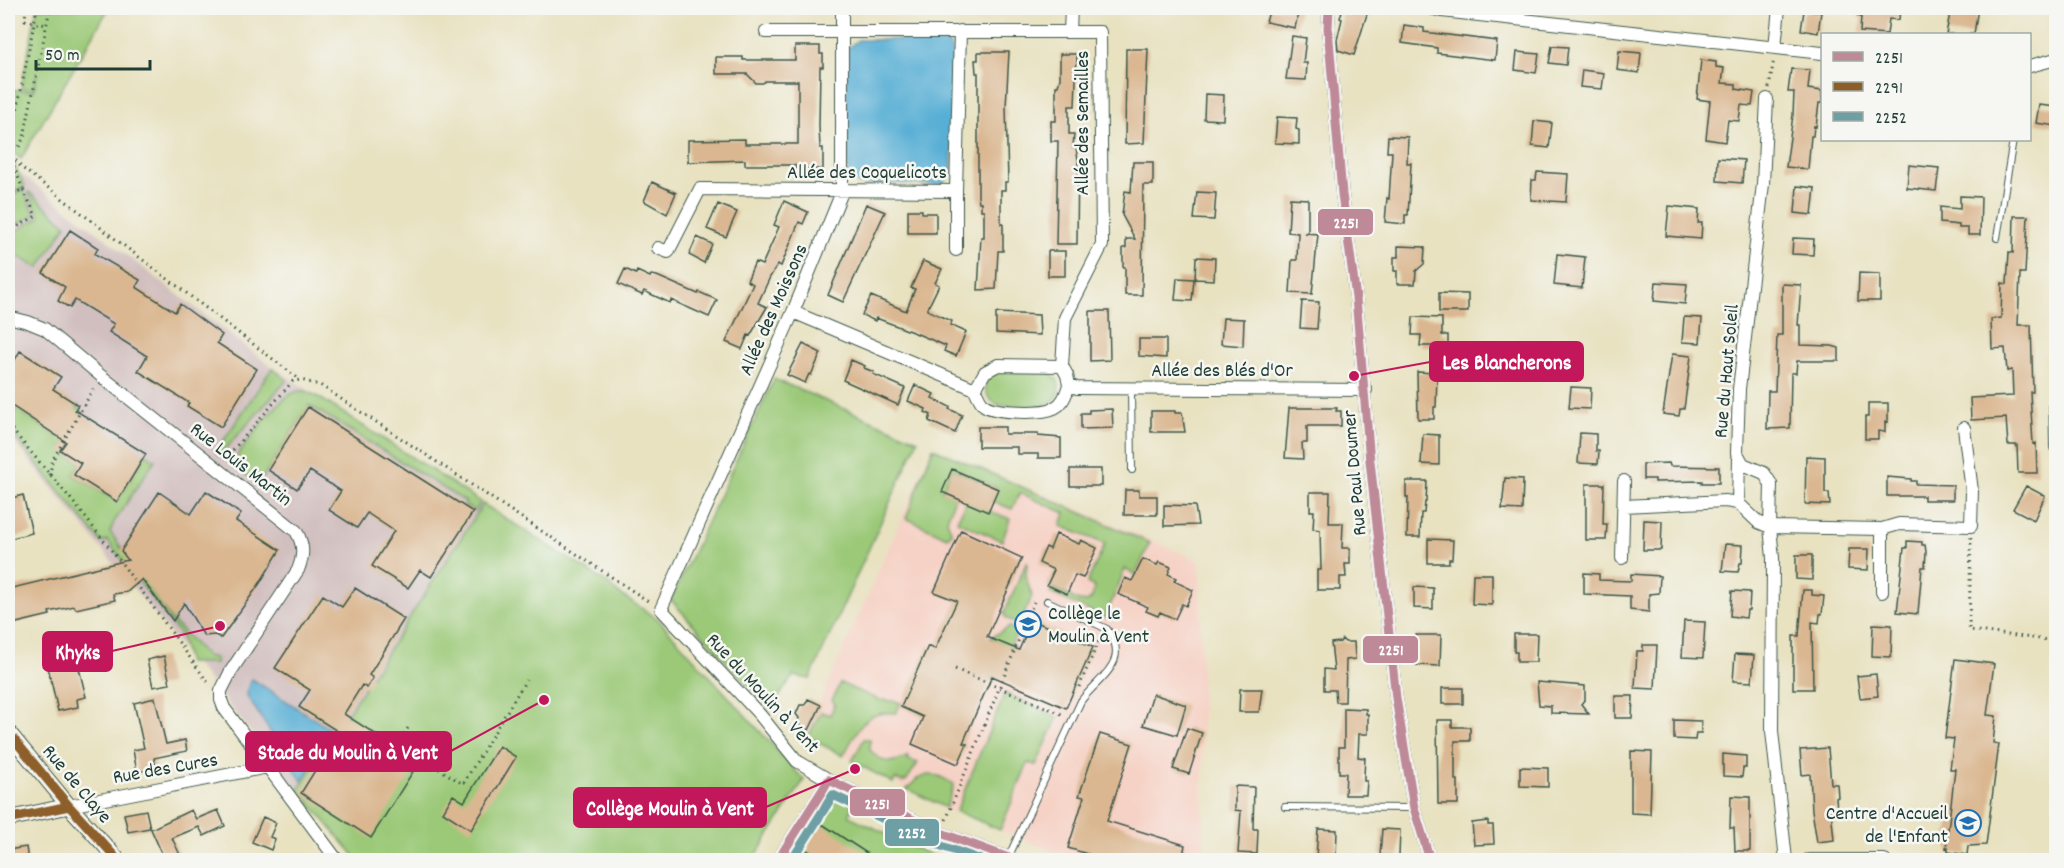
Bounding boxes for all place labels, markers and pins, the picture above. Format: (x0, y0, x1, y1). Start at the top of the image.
callout: Les Blancherons (1430, 342, 1583, 381)
place label: Collège le Moulin à Vent (1048, 601, 1149, 652)
school or university icon: Collège le Moulin à Vent (1013, 609, 1043, 639)
callout: Khyks (43, 632, 112, 671)
callout: Stade du Moulin à Vent (246, 732, 451, 771)
callout: Collège Moulin à Vent (574, 788, 766, 827)
place label: Centre d'Accueil de l'Enfant (1826, 801, 1948, 852)
school or university icon: Centre d'Accueil de l'Enfant (1953, 808, 1983, 838)

